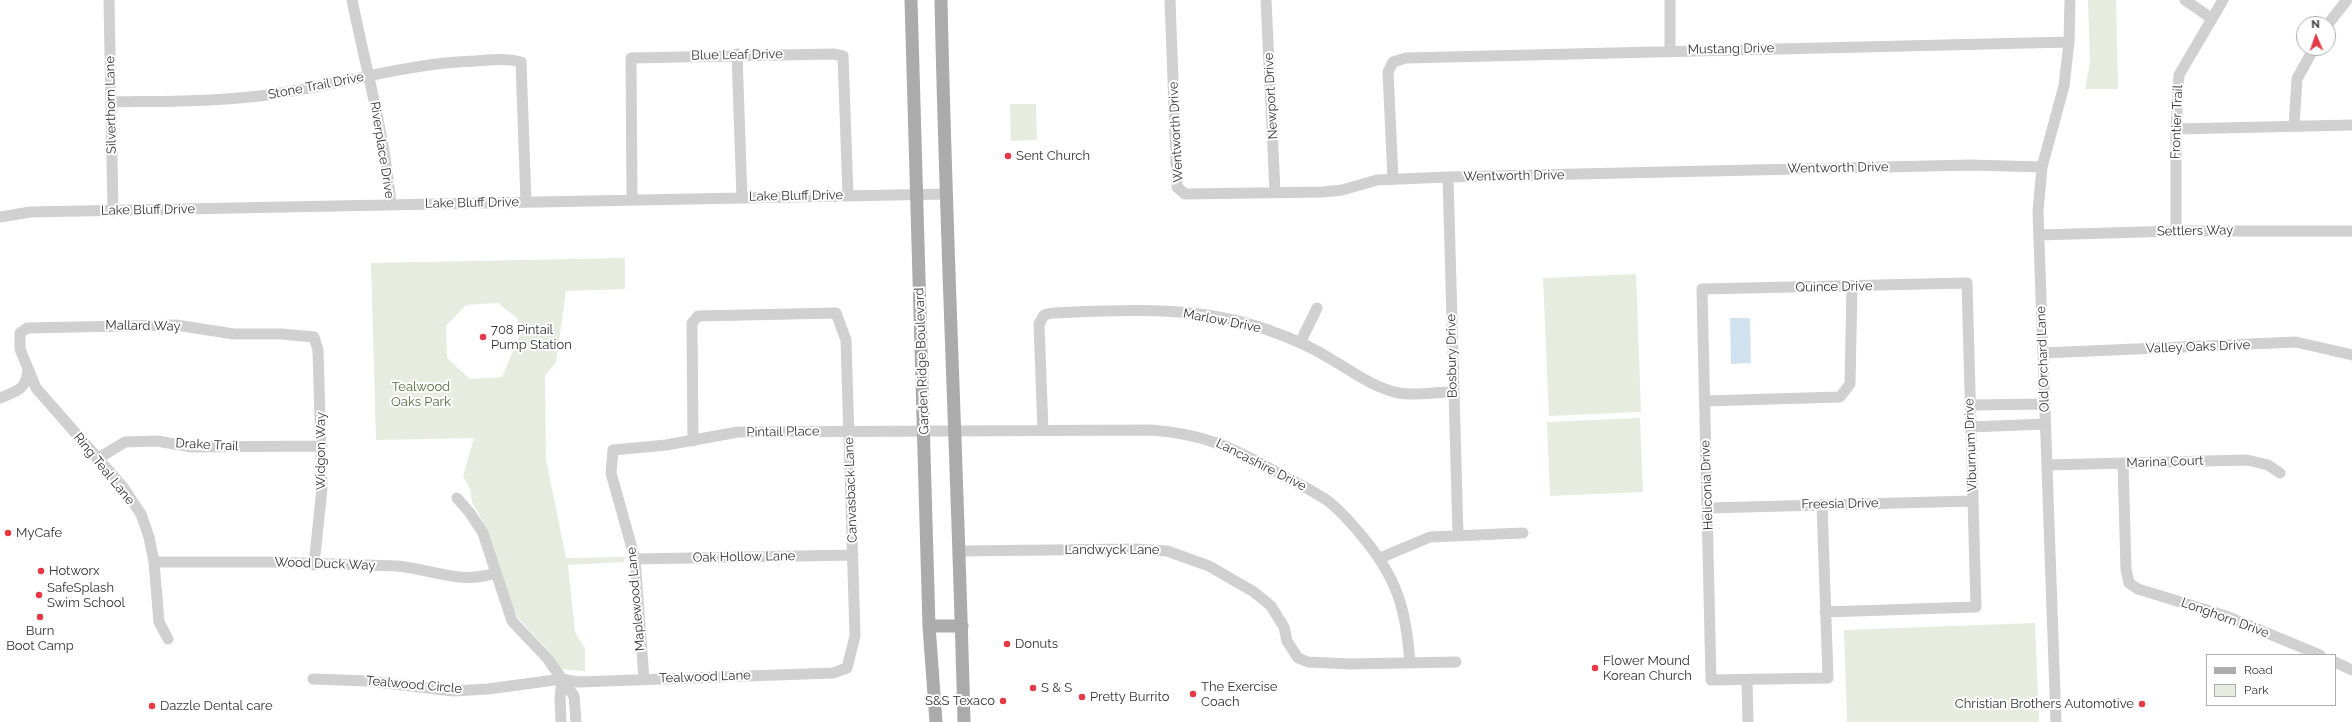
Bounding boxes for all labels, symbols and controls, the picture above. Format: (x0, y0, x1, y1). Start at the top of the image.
north arrow (2296, 16, 2336, 56)
text: N (2311, 18, 2320, 31)
street label: Mustang Drive (1687, 40, 1775, 58)
street label: Blue Leaf Drive (691, 46, 783, 64)
street label: Newport Drive (1261, 52, 1281, 140)
street label: Silverthorn Lane (102, 56, 120, 154)
street label: Stone Trail Drive (267, 69, 365, 103)
street label: Wentworth Drive (1166, 81, 1186, 183)
street label: Frontier Trail (2168, 85, 2186, 159)
street label: Riverplace Drive (367, 100, 397, 200)
place label: Sent Church (1016, 148, 1090, 164)
marker: Sent Church (1003, 151, 1013, 161)
street label: Wentworth Drive (1787, 159, 1889, 177)
street label: Wentworth Drive (1463, 167, 1565, 185)
street label: Lake Bluff Drive (749, 187, 843, 205)
street label: Lake Bluff Drive (425, 194, 519, 212)
street label: Lake Bluff Drive (101, 201, 195, 219)
street label: Settlers Way (2157, 223, 2233, 239)
street label: Quince Drive (1795, 279, 1873, 295)
street label: Garden Ridge Boulevard (912, 287, 932, 435)
street label: Marlow Drive (1182, 306, 1262, 336)
street label: Old Orchard Lane (2033, 306, 2053, 412)
street label: Bosbury Drive (1443, 314, 1461, 398)
street label: Mallard Way (105, 318, 181, 334)
place label: 708 Pintail Pump Station (491, 322, 572, 353)
marker: 708 Pintail Pump Station (478, 332, 488, 342)
street label: Valley Oaks Drive (2146, 337, 2250, 357)
park label: Tealwood Oaks Park (391, 379, 451, 410)
street label: Viburnum Drive (1962, 398, 1980, 492)
street label: Widgon Way (313, 412, 329, 490)
street label: Pintail Place (746, 424, 820, 440)
street label: Ring Teal Lane (70, 430, 138, 508)
street label: Lancashire Drive (1213, 435, 1309, 495)
street label: Drake Trail (175, 436, 239, 454)
street label: Canvasback Lane (841, 437, 861, 543)
street label: Heliconia Drive (1698, 440, 1716, 530)
street label: Marina Court (2126, 453, 2204, 471)
street label: Freesia Drive (1801, 496, 1879, 512)
place label: MyCafe (16, 525, 62, 541)
marker: MyCafe (3, 528, 13, 538)
street label: Landwyck Lane (1065, 542, 1159, 558)
street label: Maplewood Lane (624, 546, 648, 652)
street label: Oak Hollow Lane (693, 548, 795, 566)
street label: Wood Duck Way (274, 554, 376, 574)
place label: Hotworx (49, 563, 100, 579)
marker: Hotworx (36, 566, 46, 576)
place label: SafeSplash Swim School (47, 580, 125, 611)
marker: SafeSplash Swim School (34, 590, 44, 600)
street label: Longhorn Drive (2179, 595, 2271, 641)
marker: Burn Boot Camp (35, 612, 45, 622)
place label: Burn Boot Camp (6, 623, 74, 654)
place label: Donuts (1015, 636, 1058, 652)
marker: Donuts (1002, 639, 1012, 649)
place label: Flower Mound Korean Church (1603, 653, 1692, 684)
legend (2206, 654, 2336, 706)
marker: Flower Mound Korean Church (1590, 663, 1600, 673)
text: Road (2244, 663, 2273, 677)
street label: Tealwood Lane (659, 668, 751, 686)
street label: Tealwood Circle (365, 673, 463, 697)
place label: The Exercise Coach (1201, 679, 1277, 710)
place label: S & S (1041, 680, 1072, 696)
marker: S & S (1028, 683, 1038, 693)
text: Park (2244, 683, 2269, 697)
place label: Pretty Burrito (1090, 689, 1169, 705)
marker: The Exercise Coach (1188, 689, 1198, 699)
marker: Pretty Burrito (1077, 692, 1087, 702)
place label: S&S Texaco (925, 693, 995, 709)
marker: S&S Texaco (998, 696, 1008, 706)
place label: Christian Brothers Automotive (1955, 696, 2134, 712)
place label: Dazzle Dental care (160, 698, 273, 714)
marker: Christian Brothers Automotive (2137, 699, 2147, 709)
marker: Dazzle Dental care (147, 701, 157, 711)

